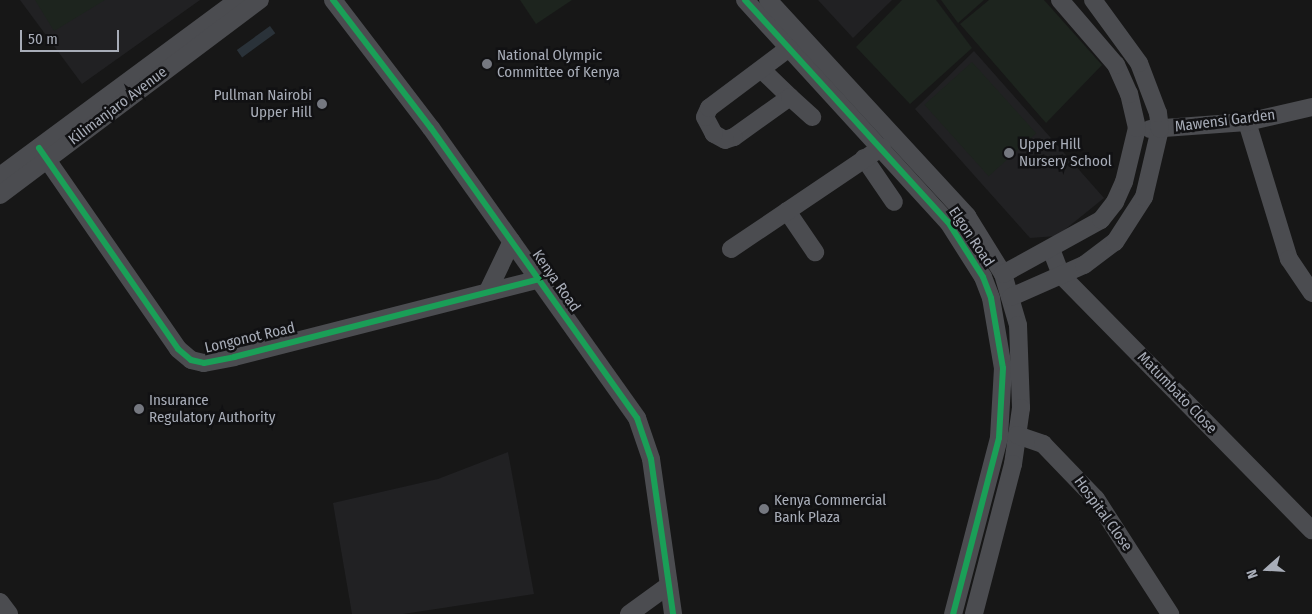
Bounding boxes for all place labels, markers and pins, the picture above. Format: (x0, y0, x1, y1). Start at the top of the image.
place label: National Olympic Committee of Kenya (497, 46, 620, 81)
marker: National Olympic Committee of Kenya (481, 58, 493, 70)
place label: Pullman Nairobi Upper Hill (214, 86, 312, 121)
marker: Pullman Nairobi Upper Hill (316, 98, 328, 110)
place label: Upper Hill Nursery School (1019, 135, 1112, 170)
marker: Upper Hill Nursery School (1003, 147, 1015, 159)
place label: Insurance Regulatory Authority (149, 391, 275, 426)
marker: Insurance Regulatory Authority (133, 403, 145, 415)
place label: Kenya Commercial Bank Plaza (774, 491, 886, 526)
marker: Kenya Commercial Bank Plaza (758, 503, 770, 515)

